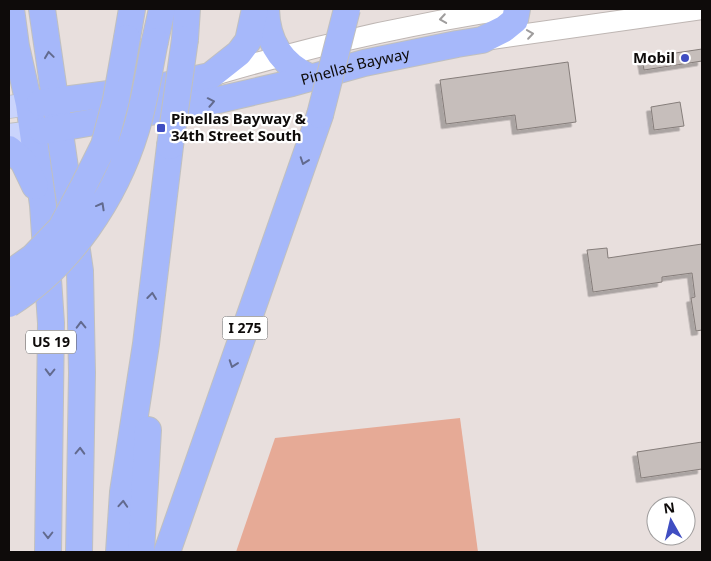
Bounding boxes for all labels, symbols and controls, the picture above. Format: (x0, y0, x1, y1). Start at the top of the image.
one-way arrow (439, 14, 448, 24)
one-way arrow (526, 29, 535, 39)
street label: Pinellas Bayway (298, 43, 412, 89)
place label: Mobil (633, 47, 675, 67)
one-way arrow (44, 50, 55, 58)
marker: Mobil (679, 52, 691, 64)
one-way arrow (207, 97, 216, 107)
place label: Pinellas Bayway & 34th Street South (171, 108, 307, 145)
marker: Pinellas Bayway & 34th Street South (155, 122, 167, 134)
one-way arrow (300, 156, 310, 165)
one-way arrow (95, 202, 105, 211)
one-way arrow (146, 291, 157, 299)
road number: I 275 (222, 316, 268, 339)
one-way arrow (76, 320, 86, 328)
road number: US 19 (26, 331, 76, 354)
one-way arrow (229, 359, 239, 368)
one-way arrow (45, 368, 55, 376)
one-way arrow (75, 447, 85, 454)
north arrow (646, 496, 696, 546)
text: N (662, 497, 676, 518)
one-way arrow (117, 499, 128, 507)
one-way arrow (43, 531, 53, 539)

